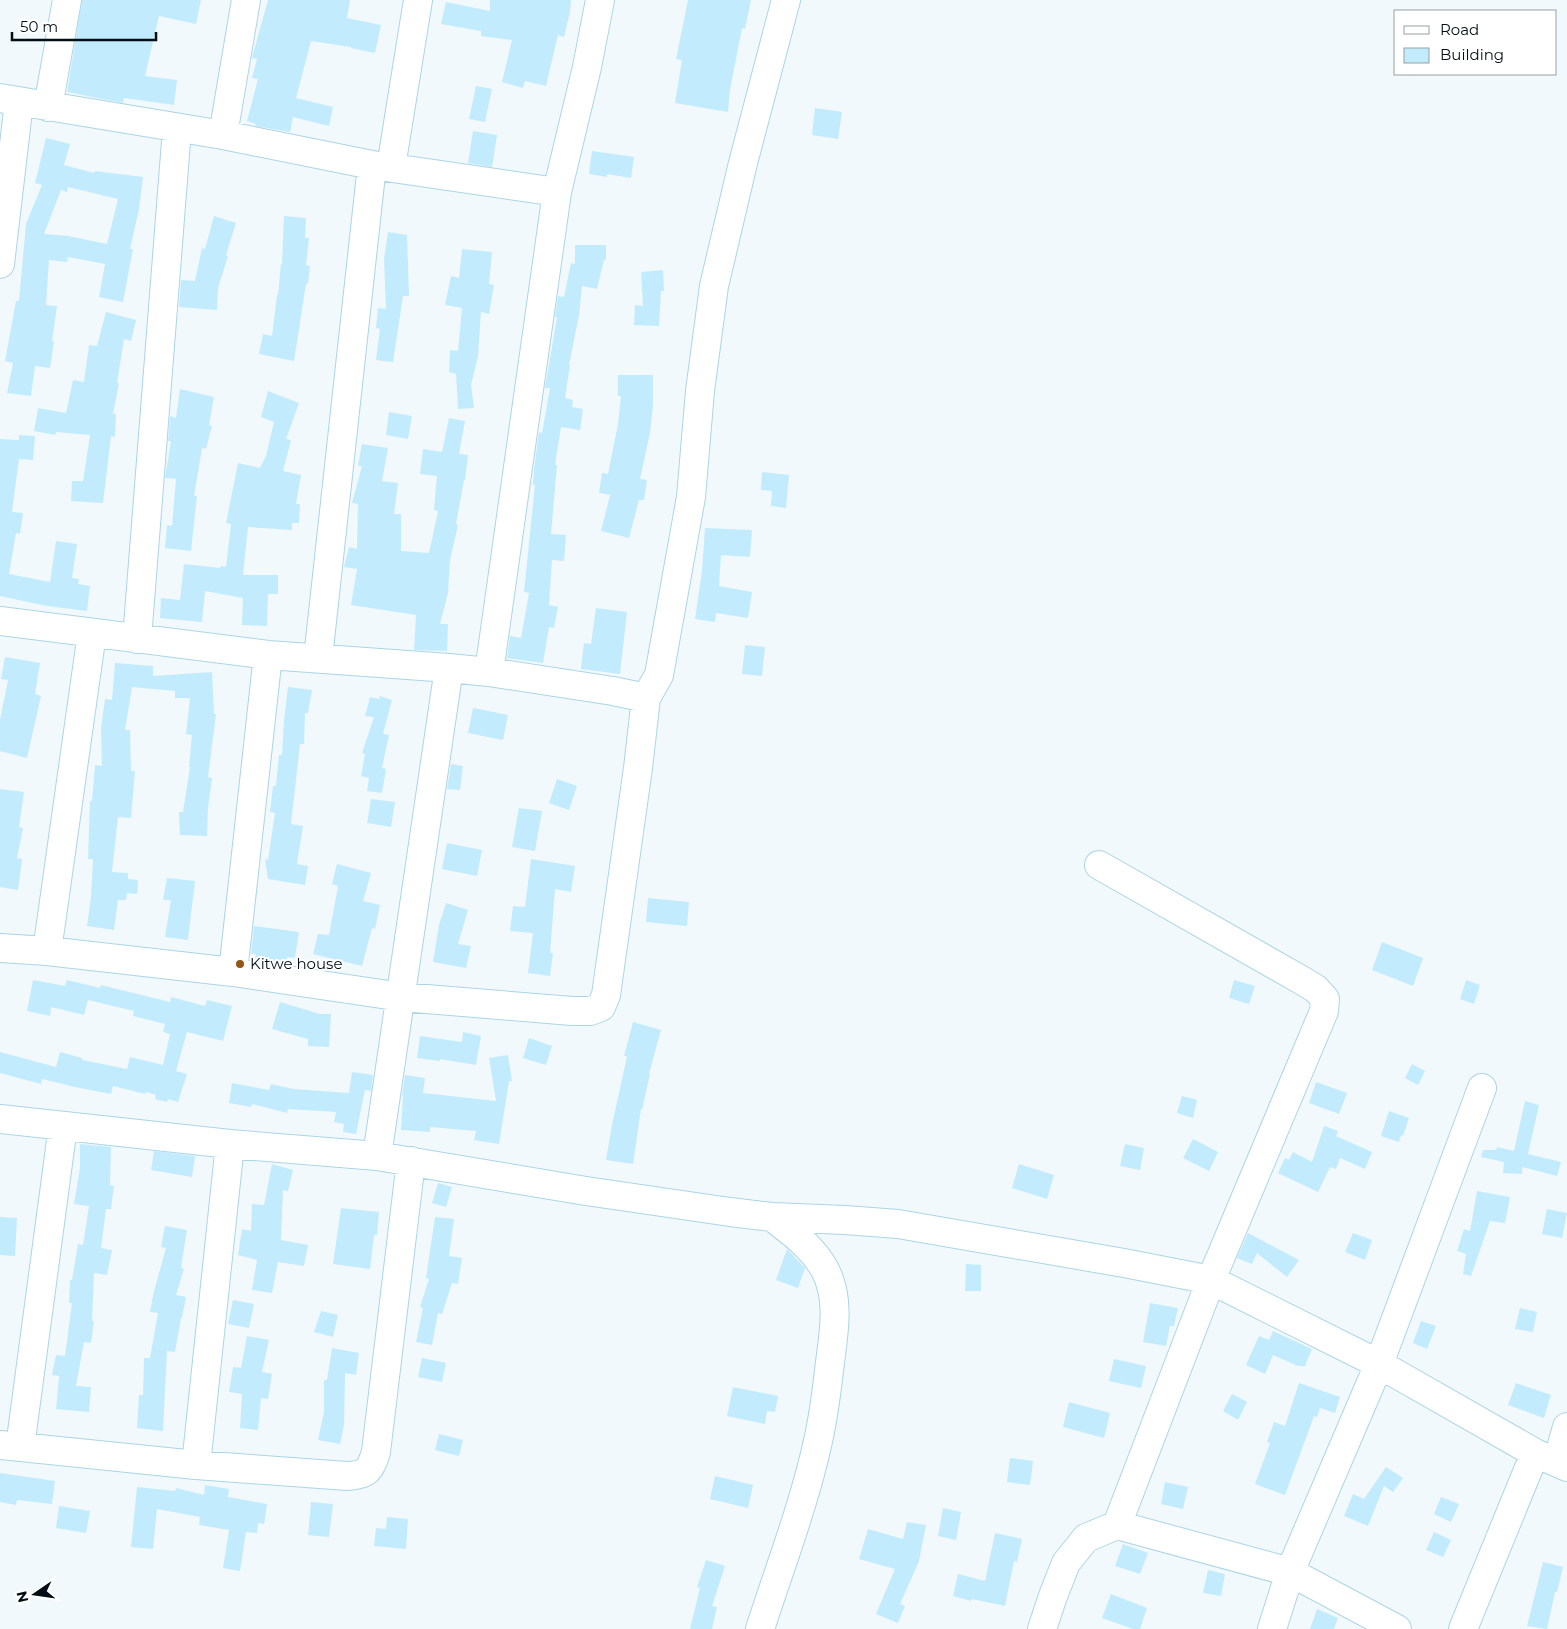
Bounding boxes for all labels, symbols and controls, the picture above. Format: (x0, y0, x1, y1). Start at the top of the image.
scale bar (12, 10, 156, 42)
legend (1394, 10, 1557, 75)
text: 50 m (20, 17, 58, 36)
text: Road (1440, 20, 1479, 39)
text: Building (1440, 45, 1504, 64)
place label: Kitwe house (250, 954, 342, 973)
marker: Kitwe house (234, 958, 246, 970)
north arrow (10, 1569, 60, 1619)
text: N (12, 1589, 32, 1604)

